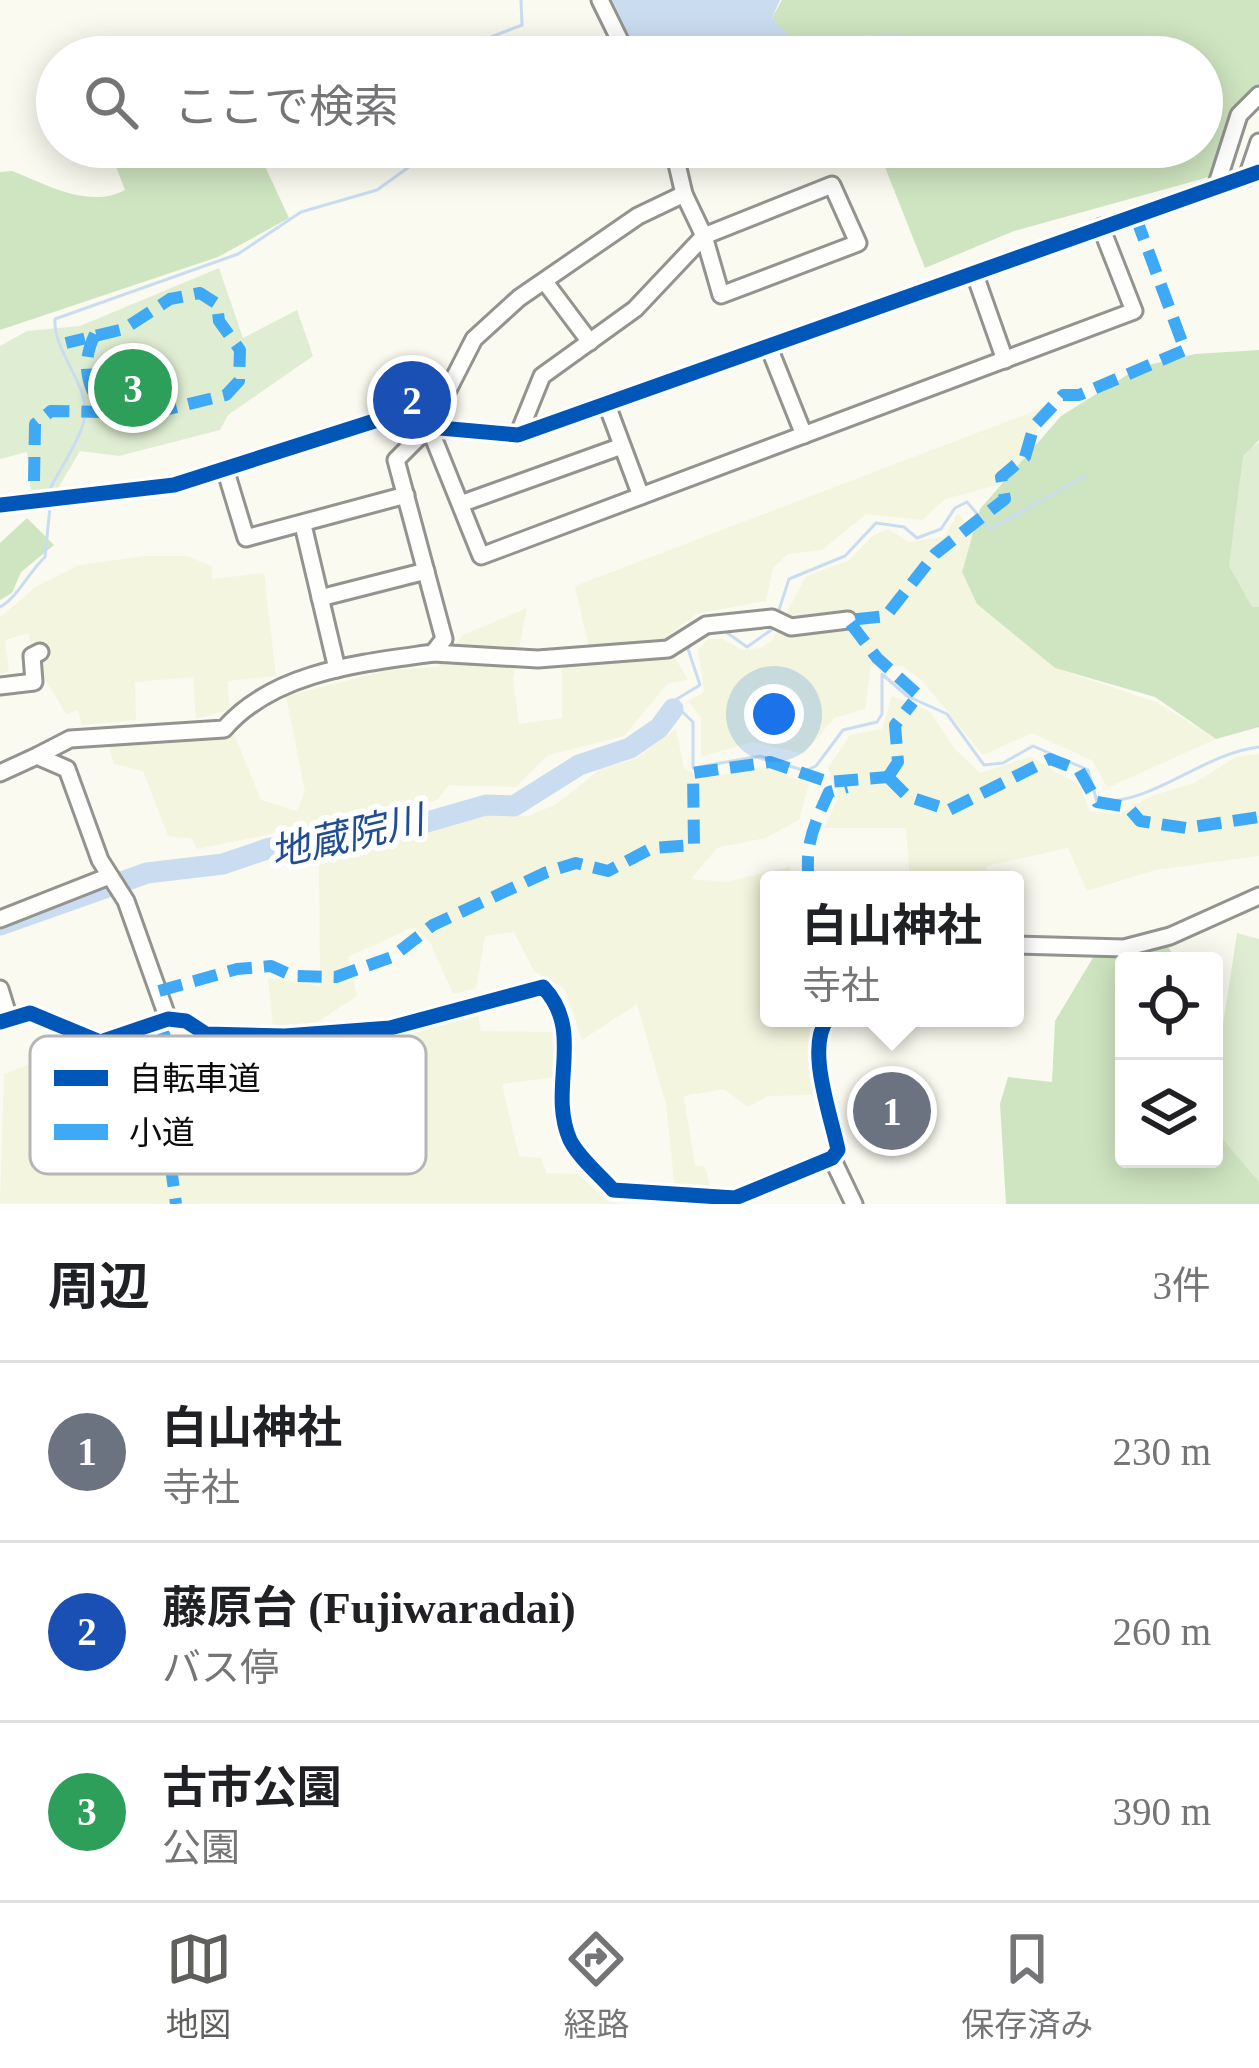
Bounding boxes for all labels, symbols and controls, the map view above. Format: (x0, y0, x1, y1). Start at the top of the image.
search box (36, 36, 1223, 168)
icon: search (78, 69, 144, 135)
text: ここで検索 (174, 82, 399, 132)
pin: 3 (94, 343, 172, 433)
pin: 2 (373, 355, 451, 445)
your location (744, 684, 804, 744)
water label: 地蔵院川 (266, 797, 432, 874)
popup (760, 871, 1024, 1027)
text: 白山神社 (802, 901, 982, 951)
map controls (1115, 952, 1223, 1168)
button: locate (1115, 952, 1223, 1060)
text: 寺社 (802, 964, 880, 1007)
legend (30, 1036, 426, 1174)
button: layers (1115, 1060, 1223, 1168)
text: 自転車道 (129, 1061, 261, 1097)
pin: 1 (853, 1066, 931, 1156)
text: 小道 (129, 1115, 195, 1151)
text: 周辺 (48, 1259, 150, 1315)
text: 3件 (1152, 1264, 1211, 1307)
text: 白山神社 (162, 1403, 342, 1453)
text: 1 (77, 1430, 97, 1473)
text: 230 m (1112, 1430, 1211, 1473)
text: 寺社 (162, 1466, 240, 1509)
text: 藤原台 (Fujiwaradai) (162, 1583, 576, 1633)
text: 2 (77, 1610, 97, 1653)
text: 260 m (1112, 1610, 1211, 1653)
text: バス停 (162, 1646, 279, 1689)
text: 古市公園 (162, 1763, 342, 1813)
text: 3 (77, 1790, 97, 1833)
text: 390 m (1112, 1790, 1211, 1833)
text: 公園 (162, 1826, 240, 1869)
tab: 地図 (166, 1926, 232, 2046)
tab: 経路 (563, 1926, 629, 2046)
tab: 保存済み (961, 1926, 1093, 2046)

